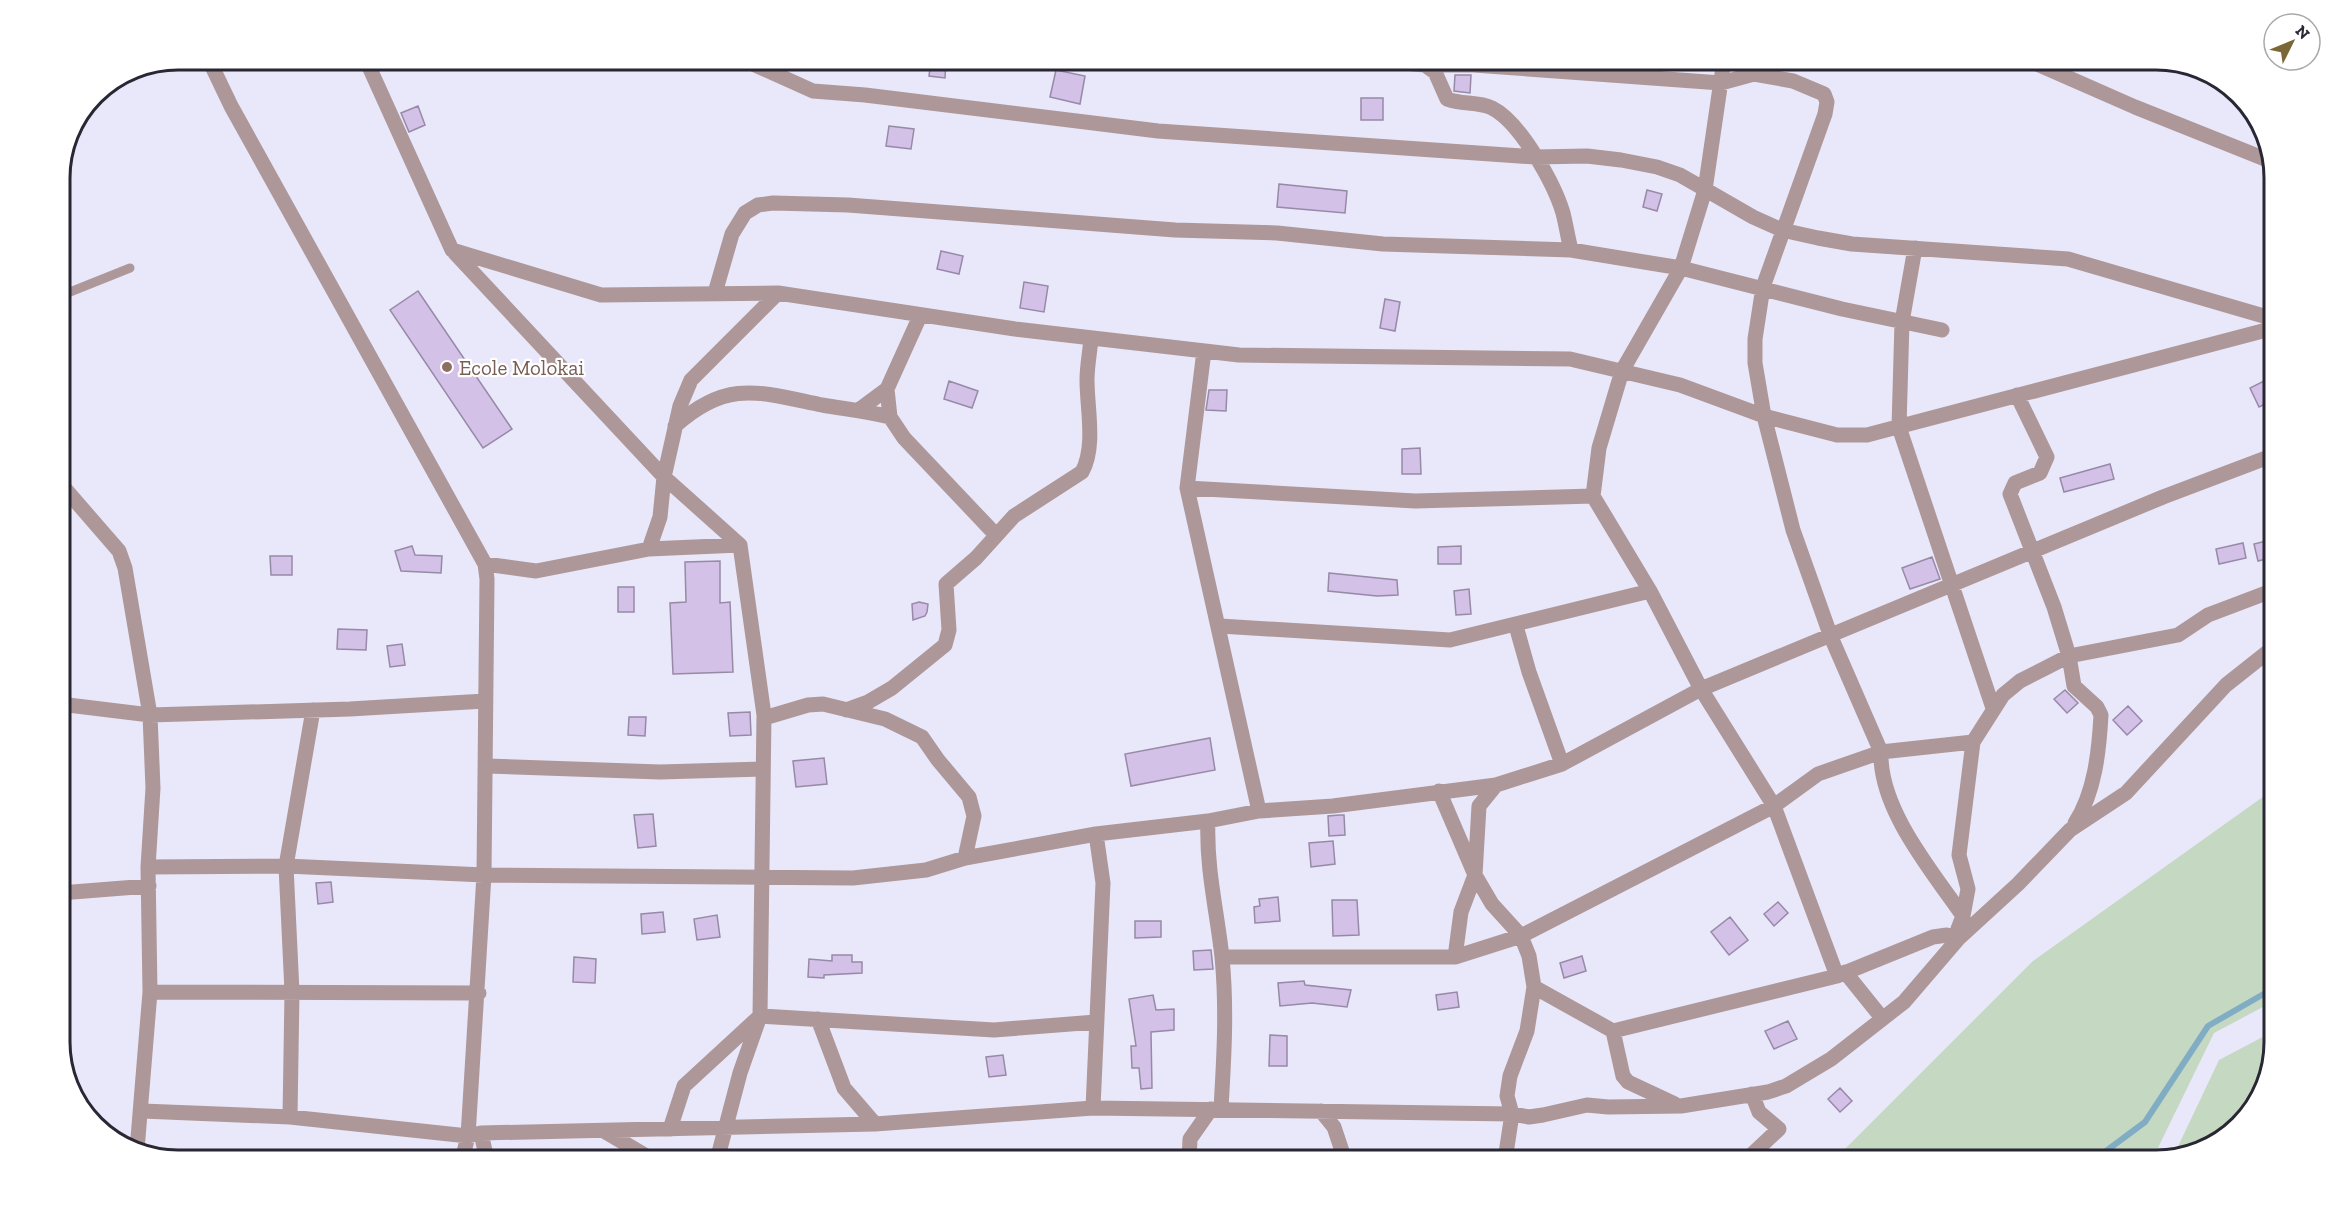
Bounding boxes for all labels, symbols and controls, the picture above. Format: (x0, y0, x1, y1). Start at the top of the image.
north arrow (2262, 12, 2322, 72)
text: N (2292, 21, 2314, 43)
place label: Ecole Molokai (459, 355, 584, 380)
marker: Ecole Molokai (440, 360, 454, 374)

